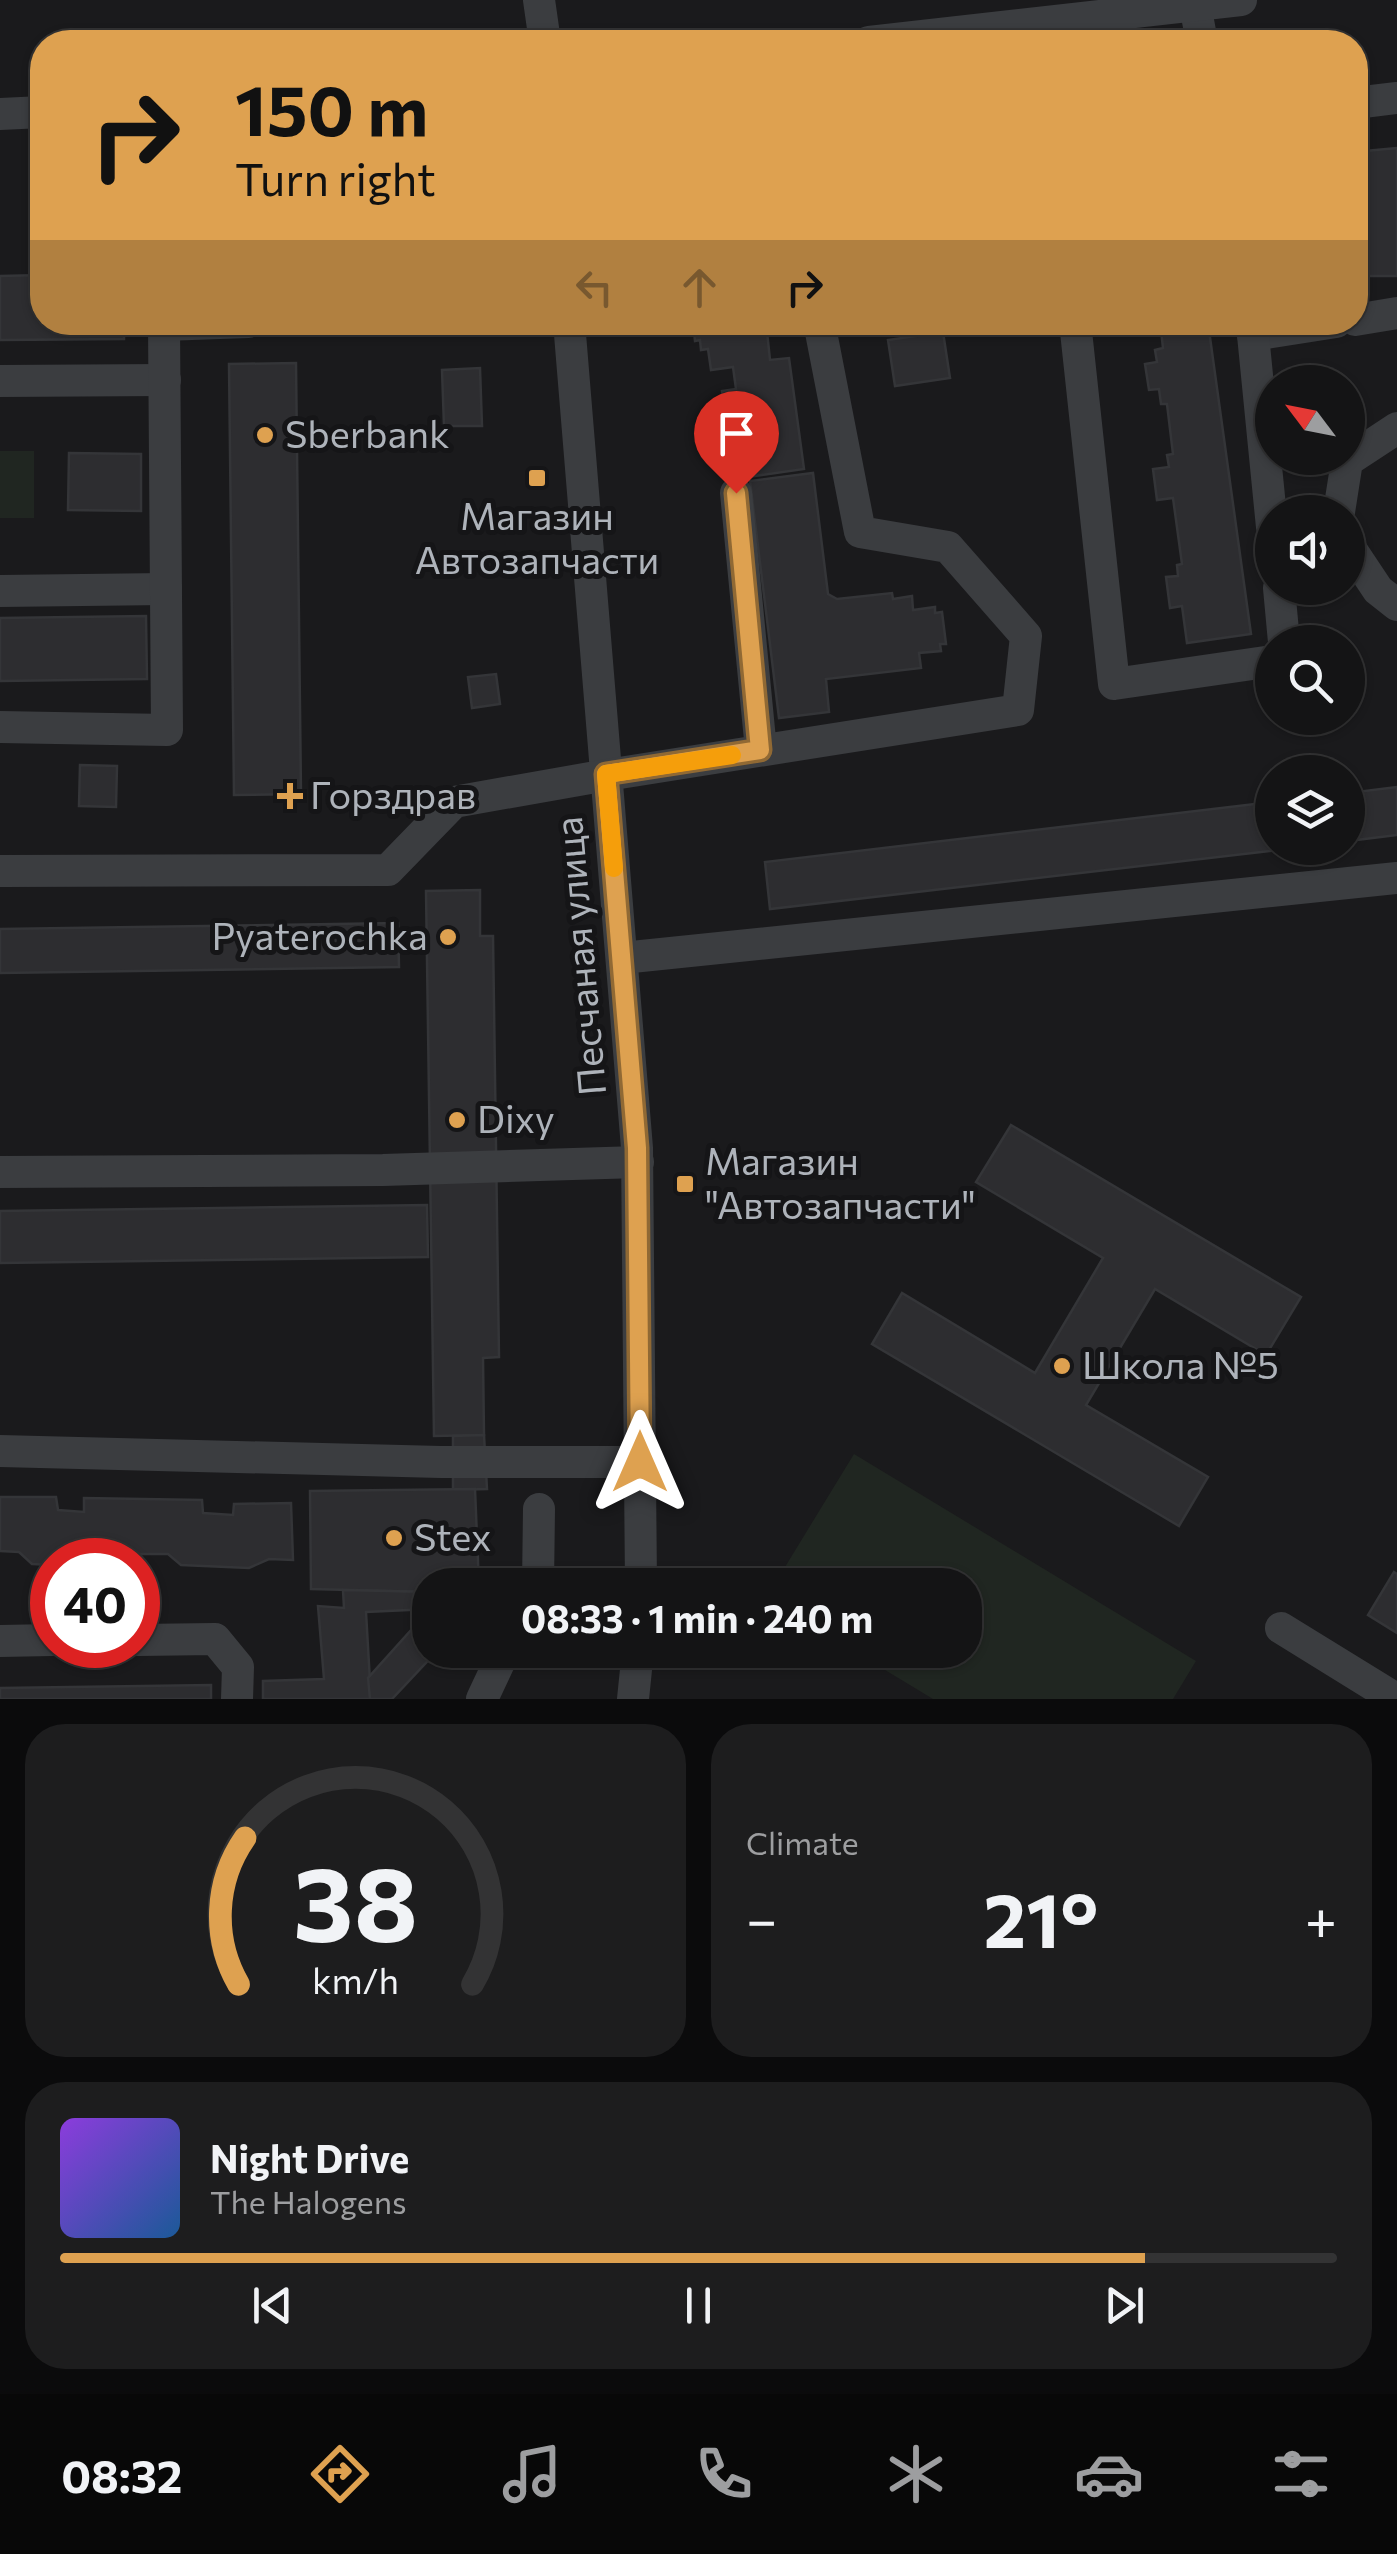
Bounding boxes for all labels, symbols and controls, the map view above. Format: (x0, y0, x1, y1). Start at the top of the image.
text: 150 m (235, 65, 428, 150)
icon: right (70, 70, 200, 200)
text: Turn right (235, 150, 436, 205)
icon: left (567, 260, 622, 315)
icon: ahead (672, 260, 727, 315)
icon: right (777, 260, 832, 315)
north arrow (1255, 365, 1365, 475)
map controls (1255, 365, 1365, 865)
pin (694, 391, 779, 494)
icon: arrive (709, 406, 764, 461)
place label: Sberbank (285, 409, 450, 456)
marker: Sberbank (254, 424, 276, 446)
marker: Магазин Автозапчасти (526, 467, 548, 489)
place label: Магазин Автозапчасти (415, 491, 659, 582)
button: sound (1255, 495, 1365, 605)
button: search (1255, 625, 1365, 735)
button: layers (1255, 755, 1365, 865)
place label: Горздрав (310, 770, 476, 817)
marker: Горздрав (279, 785, 301, 807)
street label: Песчаная улица (543, 815, 614, 1098)
place label: Pyaterochka (211, 911, 428, 958)
marker: Pyaterochka (437, 926, 459, 948)
place label: Dixy (477, 1094, 555, 1141)
marker: Dixy (446, 1109, 468, 1131)
place label: Магазин "Автозапчасти" (705, 1136, 976, 1227)
marker: Магазин "Автозапчасти" (674, 1173, 696, 1195)
place label: Школа №5 (1082, 1340, 1279, 1387)
marker: Школа №5 (1051, 1355, 1073, 1377)
position arrow (588, 1410, 692, 1514)
place label: Stex (414, 1512, 491, 1559)
marker: Stex (383, 1527, 405, 1549)
speed limit sign: 40 (30, 1538, 160, 1668)
text: 08:33 · 1 min · 240 m (521, 1594, 873, 1641)
text: Climate (746, 1822, 859, 1862)
text: 38 (293, 1836, 418, 1963)
text: 21° (984, 1872, 1098, 1963)
text: − (746, 1884, 777, 1951)
text: + (1305, 1884, 1337, 1951)
text: km/h (312, 1958, 399, 2001)
text: Night Drive (210, 2134, 409, 2181)
text: The Halogens (210, 2181, 407, 2221)
icon: previous (245, 2278, 300, 2333)
icon: pause (671, 2278, 726, 2333)
icon: next (1097, 2278, 1152, 2333)
icon: directions (305, 2439, 375, 2509)
icon: music (497, 2439, 567, 2509)
icon: phone (689, 2439, 759, 2509)
icon: climate (881, 2439, 951, 2509)
icon: car (1074, 2439, 1144, 2509)
icon: filters (1266, 2439, 1336, 2509)
text: 08:32 (61, 2447, 182, 2502)

